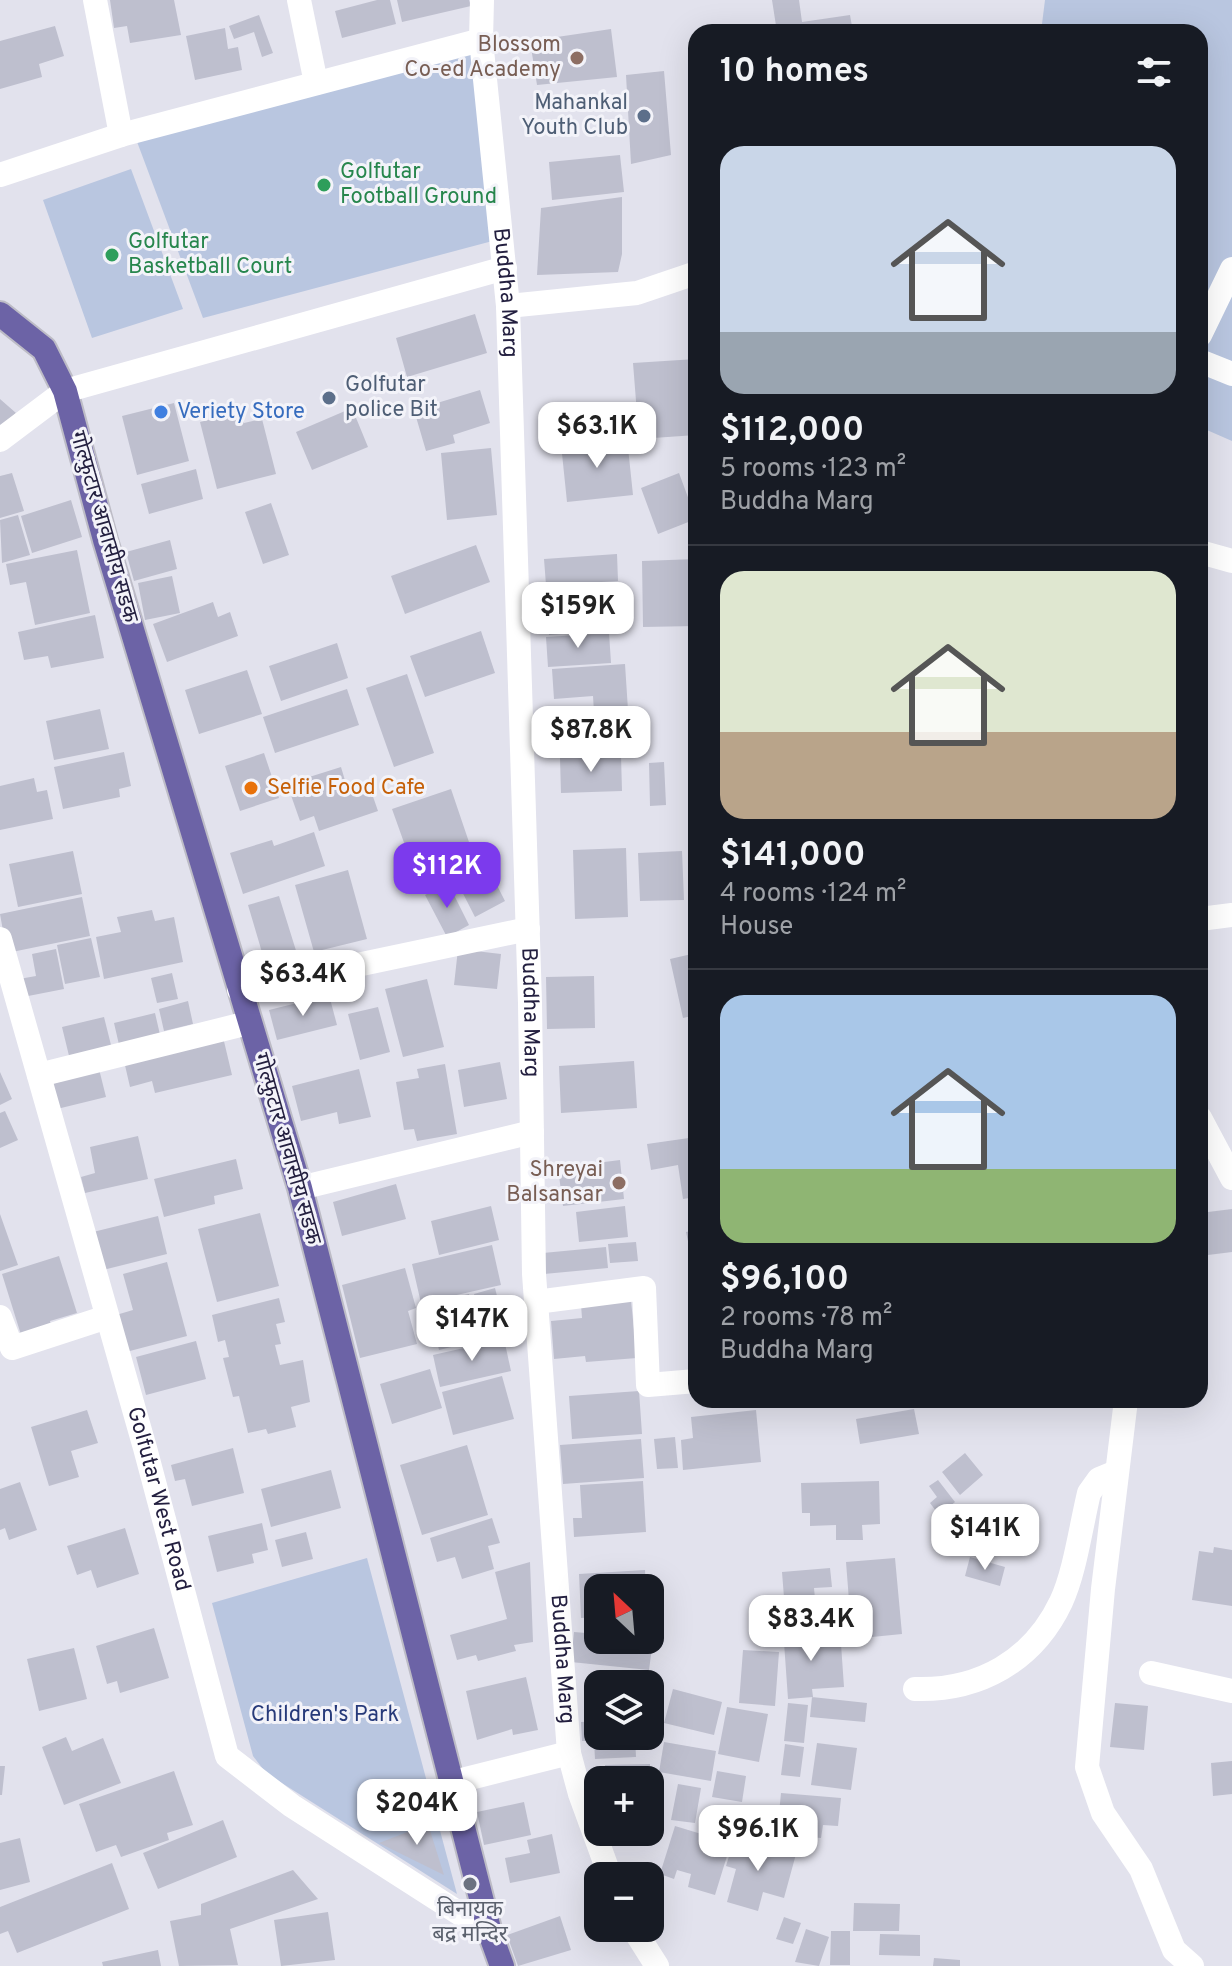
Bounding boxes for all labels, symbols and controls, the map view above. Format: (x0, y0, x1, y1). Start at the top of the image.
place label: Blossom Co-ed Academy (404, 32, 561, 84)
marker: Blossom Co-ed Academy (568, 49, 586, 67)
icon: filters (1132, 50, 1176, 94)
text: 10 homes (720, 51, 869, 94)
place label: Mahankal Youth Club (521, 90, 628, 142)
marker: Mahankal Youth Club (635, 107, 653, 125)
place label: Golfutar Football Ground (340, 159, 497, 211)
marker: Golfutar Football Ground (315, 176, 333, 194)
icon: home (876, 198, 1020, 342)
street label: Buddha Marg (487, 227, 523, 358)
place label: Golfutar Basketball Court (128, 229, 292, 281)
marker: Golfutar Basketball Court (103, 246, 121, 264)
place label: Golfutar police Bit (345, 372, 438, 424)
marker: Golfutar police Bit (320, 389, 338, 407)
place label: Veriety Store (177, 399, 305, 426)
pin: $63.1K (532, 402, 662, 470)
marker: Veriety Store (152, 403, 170, 421)
text: $112,000 (720, 410, 864, 453)
text: $63.1K (556, 411, 638, 444)
street label: गोल्फुटार आवासीय सडक (63, 428, 145, 627)
text: 5 rooms · 123 m² (720, 453, 906, 486)
text: Buddha Marg (720, 486, 874, 519)
pin: $159K (522, 582, 634, 650)
text: $159K (540, 591, 616, 624)
icon: home (876, 623, 1020, 767)
pin: $87.8K (526, 706, 656, 774)
text: $87.8K (549, 715, 633, 748)
place label: Selfie Food Cafe (267, 775, 425, 802)
marker: Selfie Food Cafe (242, 779, 260, 797)
text: $141,000 (720, 835, 866, 878)
pin: $112K (391, 842, 503, 910)
text: $112K (412, 851, 482, 884)
text: 4 rooms · 124 m² (720, 878, 907, 911)
text: House (720, 911, 793, 944)
street label: Buddha Marg (515, 947, 545, 1077)
pin: $63.4K (238, 950, 368, 1018)
text: $63.4K (259, 959, 347, 992)
icon: home (876, 1047, 1020, 1191)
street label: गोल्फुटार आवासीय सडक (246, 1050, 328, 1249)
place label: Shreyai Balsansar (506, 1157, 603, 1209)
marker: Shreyai Balsansar (610, 1174, 628, 1192)
text: $96,100 (720, 1259, 849, 1302)
pin: $147K (416, 1295, 528, 1363)
text: 2 rooms · 78 m² (720, 1302, 892, 1335)
text: $147K (434, 1304, 510, 1337)
text: Buddha Marg (720, 1335, 874, 1368)
street label: Golfutar West Road (120, 1404, 196, 1594)
pin: $141K (929, 1504, 1041, 1572)
text: $141K (949, 1513, 1021, 1546)
north arrow (584, 1574, 664, 1654)
map controls (584, 1574, 664, 1942)
street label: Buddha Marg (544, 1593, 580, 1725)
pin: $83.4K (746, 1595, 876, 1663)
text: $83.4K (767, 1604, 855, 1637)
button: layers (584, 1670, 664, 1750)
park label: Children's Park (251, 1702, 399, 1729)
button: + (584, 1766, 664, 1846)
pin: $204K (361, 1779, 473, 1847)
text: $204K (375, 1788, 459, 1821)
pin: $96.1K (693, 1805, 823, 1873)
text: $96.1K (717, 1814, 799, 1847)
button: − (584, 1862, 664, 1942)
marker: बिनायक बद्र मन्दिर (461, 1875, 479, 1893)
place label: बिनायक बद्र मन्दिर (432, 1896, 509, 1949)

